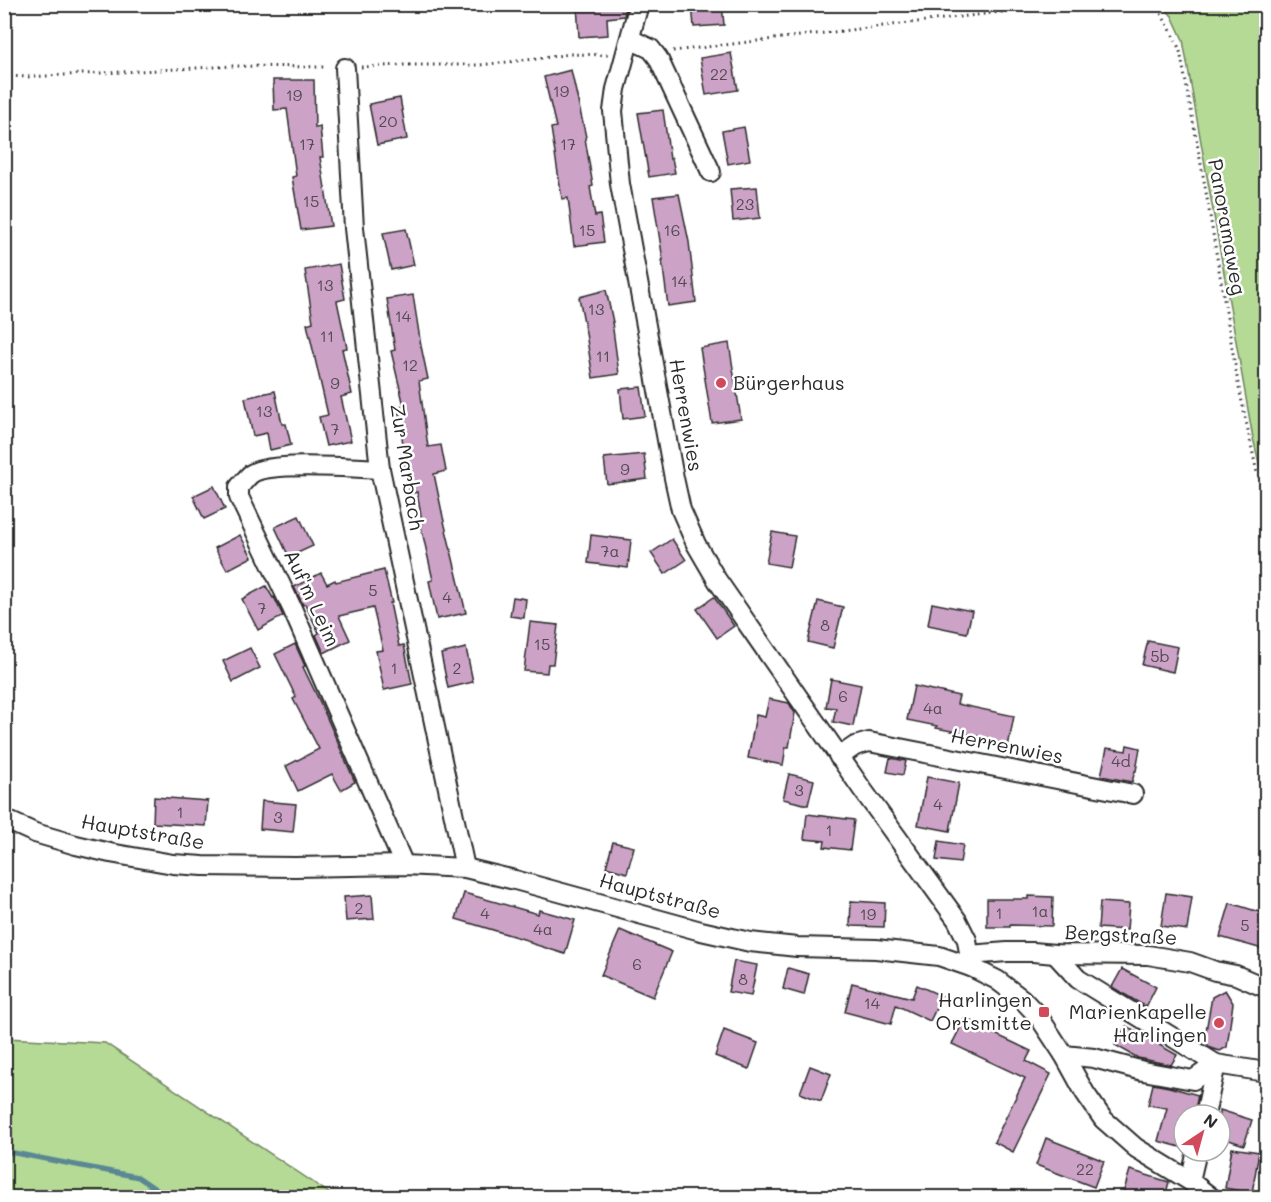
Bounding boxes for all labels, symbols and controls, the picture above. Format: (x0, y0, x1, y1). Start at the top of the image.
house number: 22 (710, 63, 728, 84)
house number: 19 (553, 80, 569, 101)
house number: 19 (286, 84, 302, 105)
house number: 20 (379, 110, 398, 131)
house number: 17 (299, 133, 315, 154)
house number: 17 (560, 133, 576, 154)
street label: Panoramaweg (1203, 157, 1253, 297)
house number: 15 (303, 190, 319, 211)
house number: 23 (736, 193, 754, 214)
house number: 15 (579, 219, 595, 240)
house number: 16 (664, 219, 680, 240)
house number: 14 (671, 270, 688, 291)
house number: 13 (317, 274, 333, 295)
house number: 13 (588, 298, 604, 319)
house number: 14 (395, 305, 412, 326)
house number: 11 (320, 325, 334, 346)
house number: 11 (596, 345, 610, 366)
house number: 12 (402, 354, 418, 375)
street label: Herrenwies (664, 356, 710, 473)
place label: Bürgerhaus (733, 369, 845, 395)
house number: 9 (330, 372, 340, 393)
marker: Bürgerhaus (714, 376, 728, 390)
house number: 13 (256, 400, 272, 421)
street label: Zur Marbach (385, 402, 431, 532)
house number: 7 (331, 418, 340, 439)
house number: 9 (620, 458, 630, 479)
house number: 7a (601, 540, 619, 561)
street label: Auf'm Leim (279, 545, 347, 650)
house number: 5 (368, 579, 378, 600)
house number: 4 (442, 586, 452, 607)
house number: 7 (258, 597, 267, 618)
house number: 8 (820, 614, 830, 635)
house number: 15 (534, 633, 550, 654)
house number: 5b (1150, 645, 1170, 666)
house number: 1 (390, 657, 398, 678)
house number: 2 (453, 657, 461, 678)
house number: 6 (838, 685, 848, 706)
house number: 4a (923, 697, 943, 718)
street label: Herrenwies (949, 721, 1066, 769)
house number: 4d (1111, 750, 1131, 771)
house number: 3 (794, 779, 804, 800)
house number: 4 (933, 793, 943, 814)
house number: 1 (176, 801, 184, 822)
house number: 3 (273, 806, 283, 827)
street label: Hauptstraße (79, 807, 207, 855)
house number: 1 (825, 819, 833, 840)
street label: Hauptstraße (597, 866, 724, 924)
house number: 2 (355, 897, 363, 918)
house number: 1a (1031, 900, 1049, 921)
house number: 4 (480, 902, 490, 923)
house number: 1 (995, 902, 1003, 923)
house number: 19 (860, 903, 876, 924)
house number: 5 (1240, 914, 1250, 935)
house number: 4a (533, 918, 553, 939)
street label: Bergstraße (1064, 918, 1178, 950)
house number: 6 (632, 953, 642, 974)
house number: 8 (738, 968, 748, 989)
place label: Harlingen Ortsmitte (936, 986, 1032, 1035)
house number: 14 (864, 992, 881, 1013)
place label: Marienkapelle Harlingen (1069, 998, 1207, 1047)
marker: Harlingen Ortsmitte (1037, 1005, 1051, 1019)
marker: Marienkapelle Harlingen (1212, 1016, 1226, 1030)
north arrow (1172, 1103, 1232, 1163)
text: N (1200, 1108, 1222, 1133)
house number: 22 (1076, 1158, 1094, 1179)

